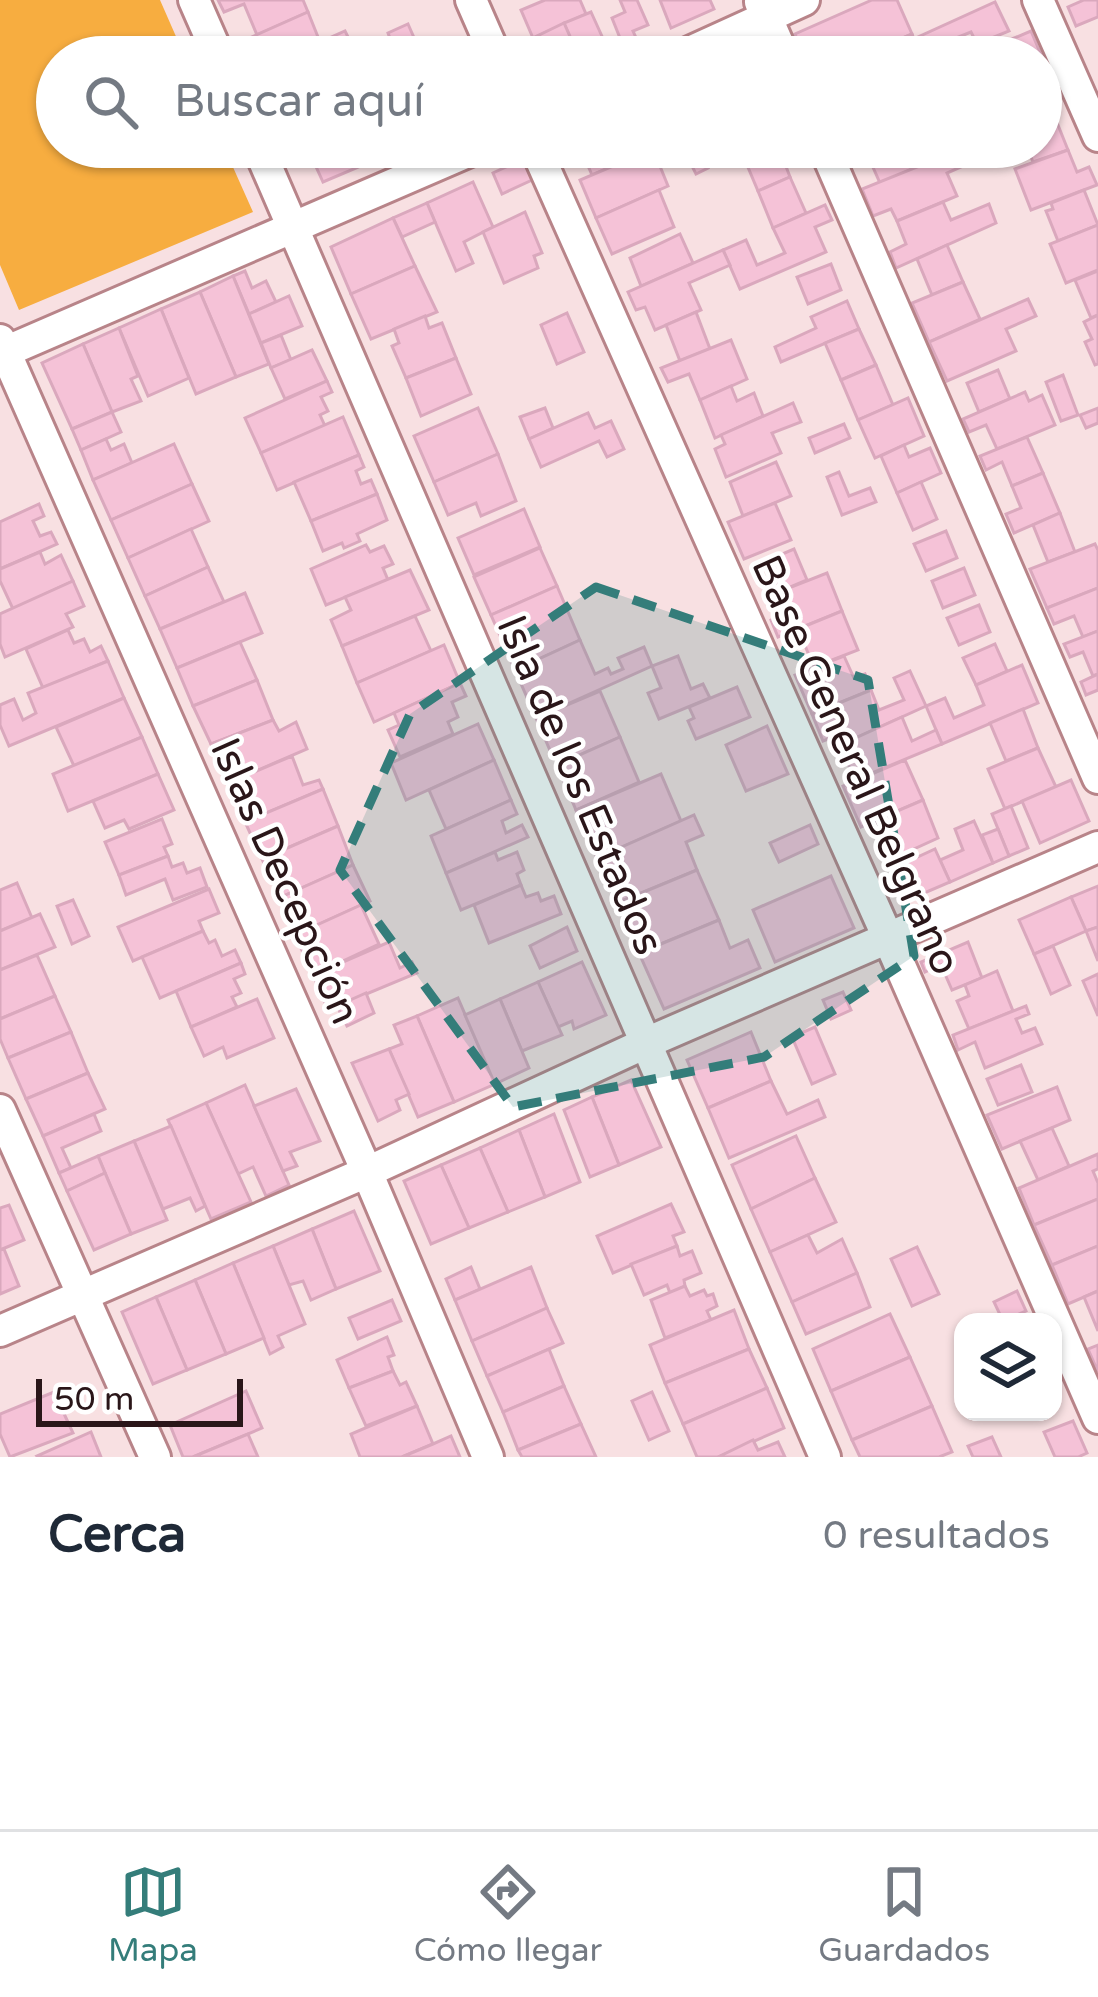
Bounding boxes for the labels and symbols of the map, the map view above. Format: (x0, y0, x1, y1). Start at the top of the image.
street label: Base General Belgrano (740, 547, 972, 983)
street label: Isla de los Estados (486, 608, 674, 962)
street label: Islas Decepción (199, 730, 371, 1032)
scale bar (36, 1373, 243, 1426)

